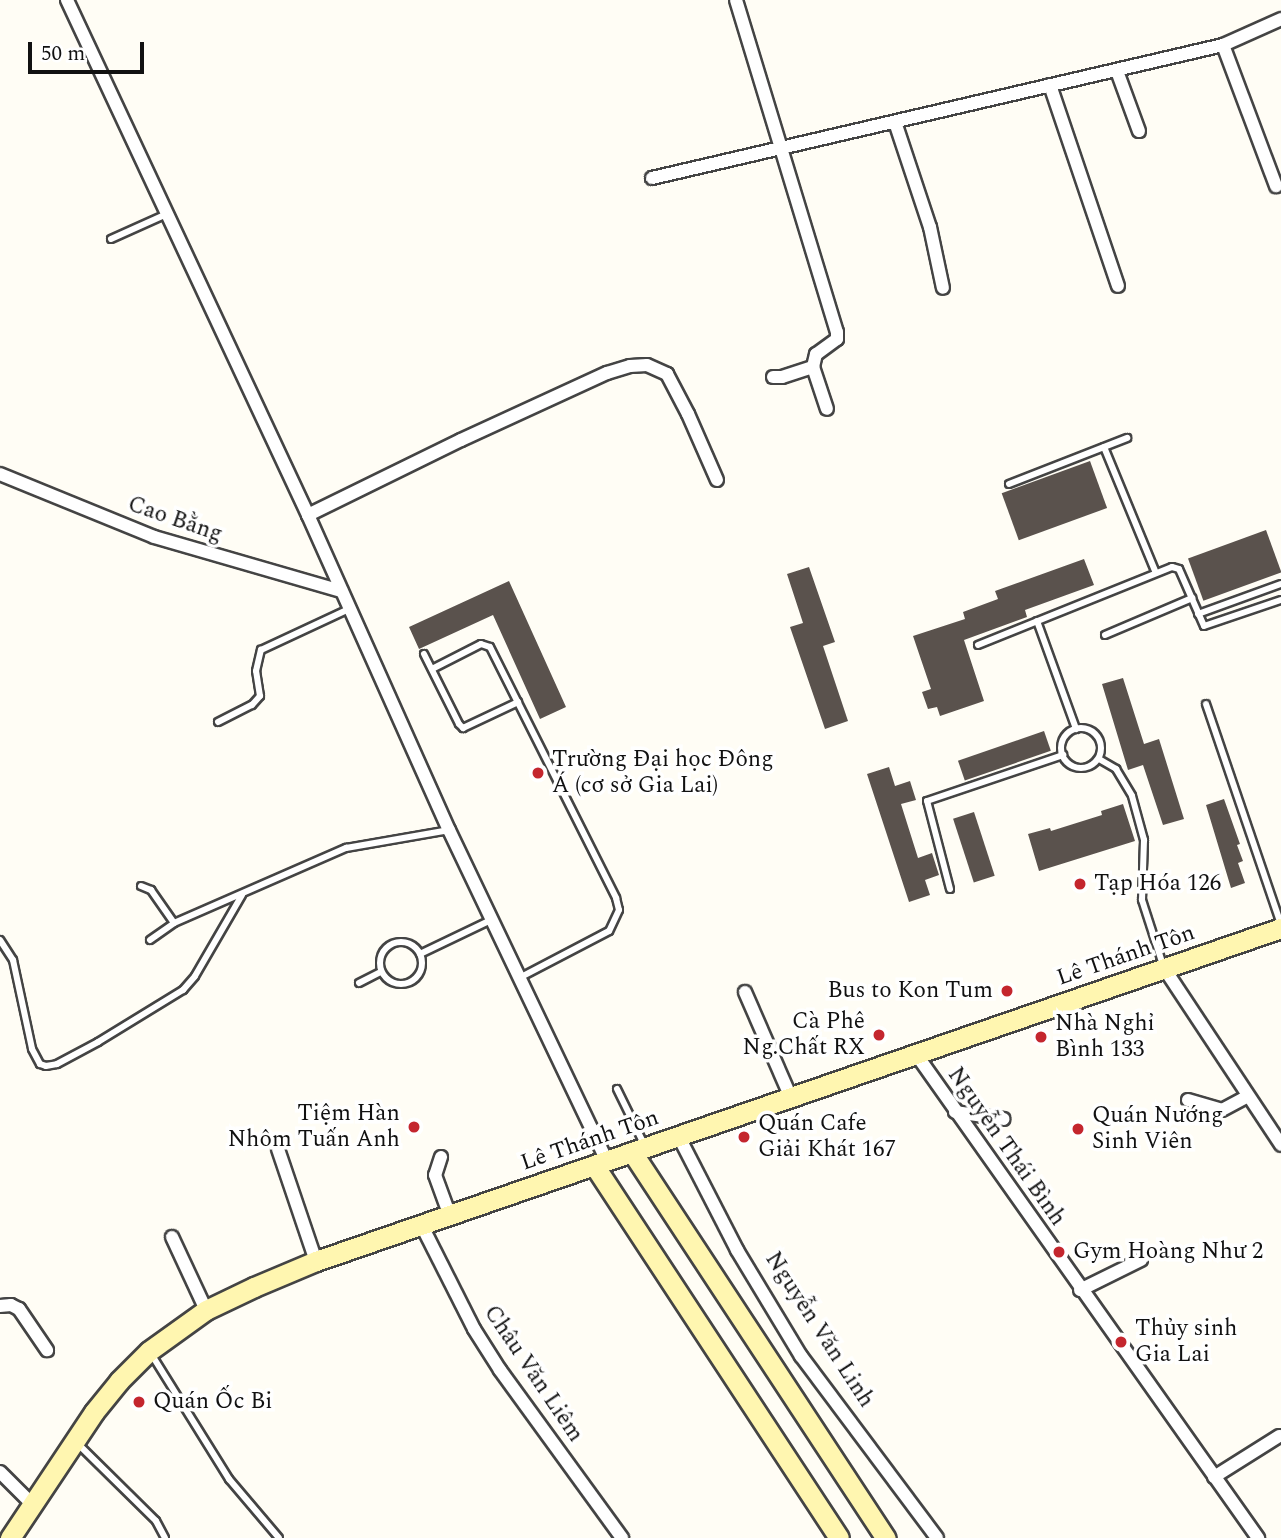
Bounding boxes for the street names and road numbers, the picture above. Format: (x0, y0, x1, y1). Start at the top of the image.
street label: Cao Bằng (124, 491, 226, 549)
street label: Lê Thánh Tôn (1053, 919, 1199, 993)
street label: Nguyễn Thái Bình (941, 1062, 1071, 1232)
street label: Lê Thánh Tôn (517, 1104, 663, 1178)
street label: Nguyễn Văn Linh (758, 1247, 880, 1413)
street label: Châu Văn Liêm (477, 1300, 589, 1448)

